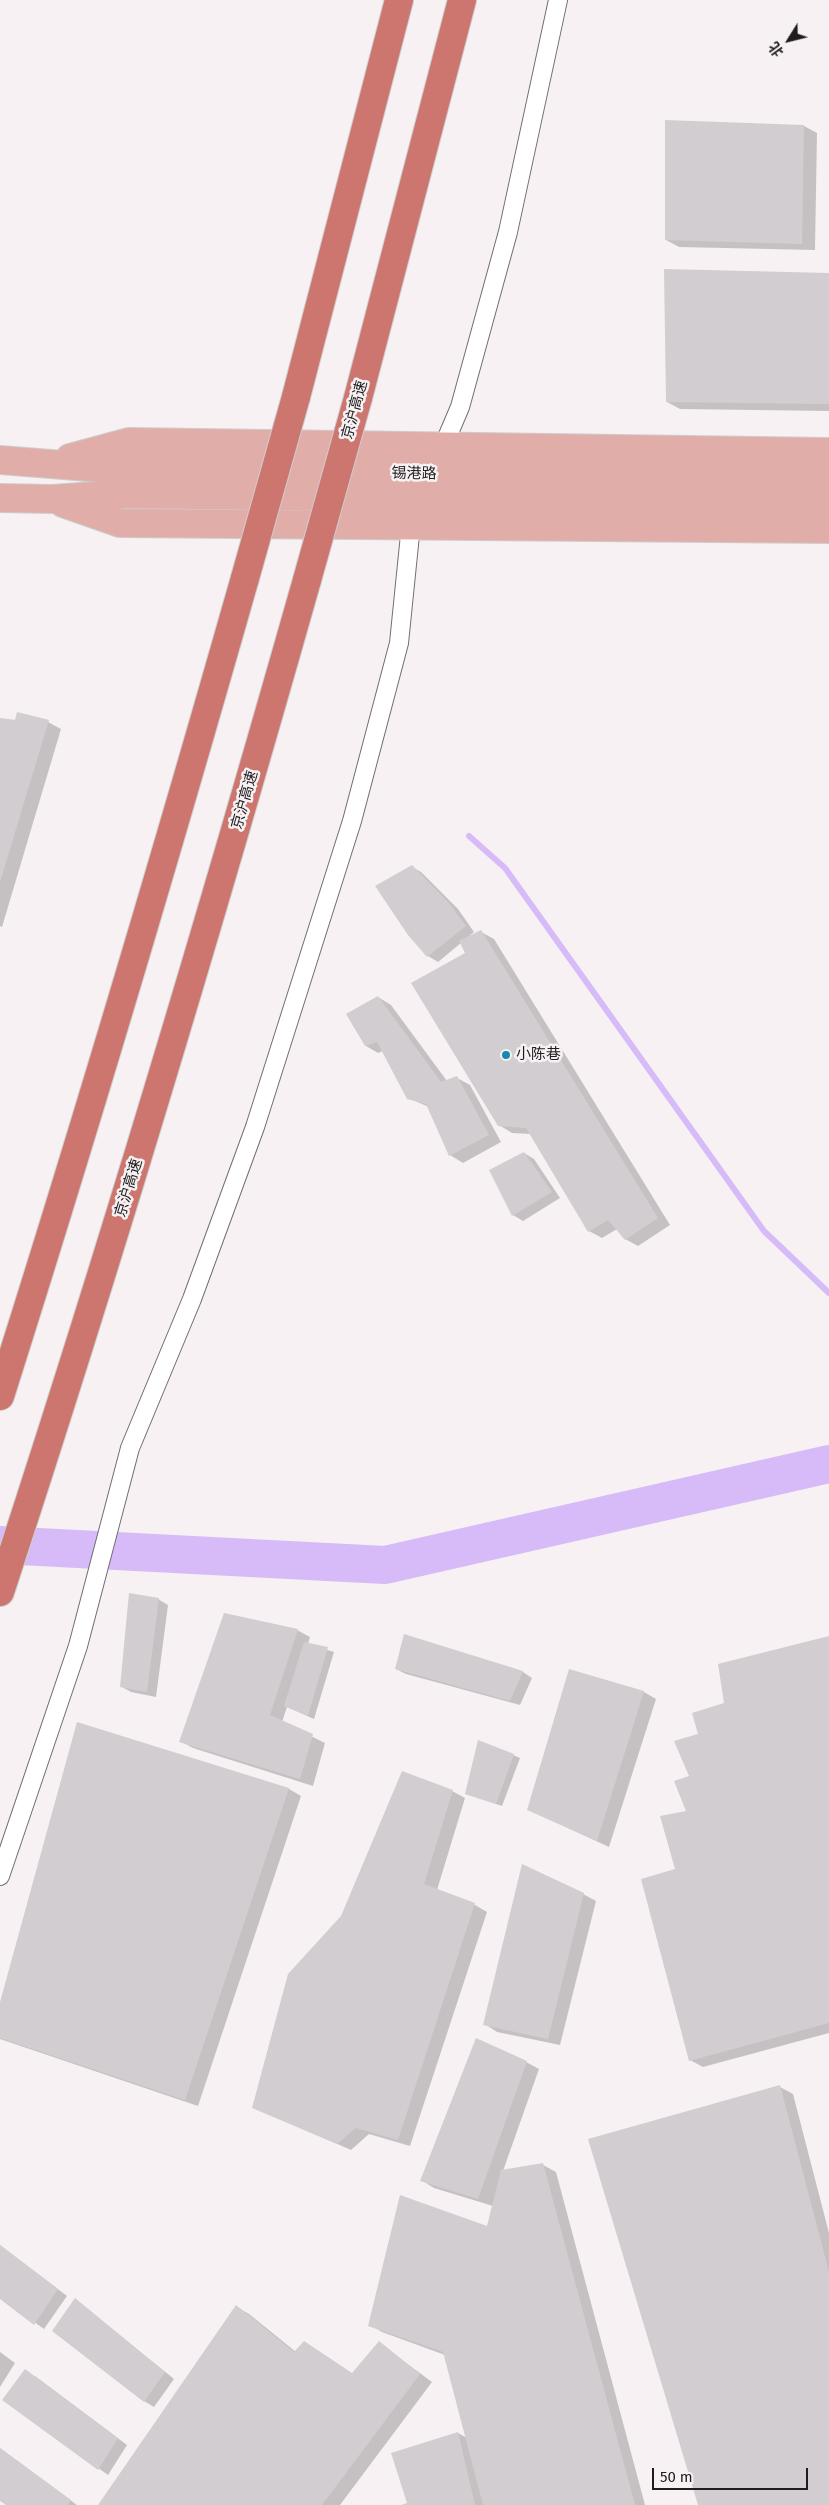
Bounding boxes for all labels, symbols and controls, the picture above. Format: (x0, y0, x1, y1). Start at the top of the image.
north arrow (764, 15, 814, 65)
text: 北 (765, 38, 787, 60)
street label: 京沪高速 (339, 379, 371, 441)
street label: 锡港路 (391, 465, 437, 483)
street label: 京沪高速 (228, 769, 262, 831)
place label: 小陈巷 (516, 1046, 561, 1064)
marker: 小陈巷 (500, 1049, 512, 1061)
street label: 京沪高速 (112, 1157, 146, 1219)
scale bar (654, 2458, 810, 2490)
text: 50 m (660, 2468, 693, 2486)

